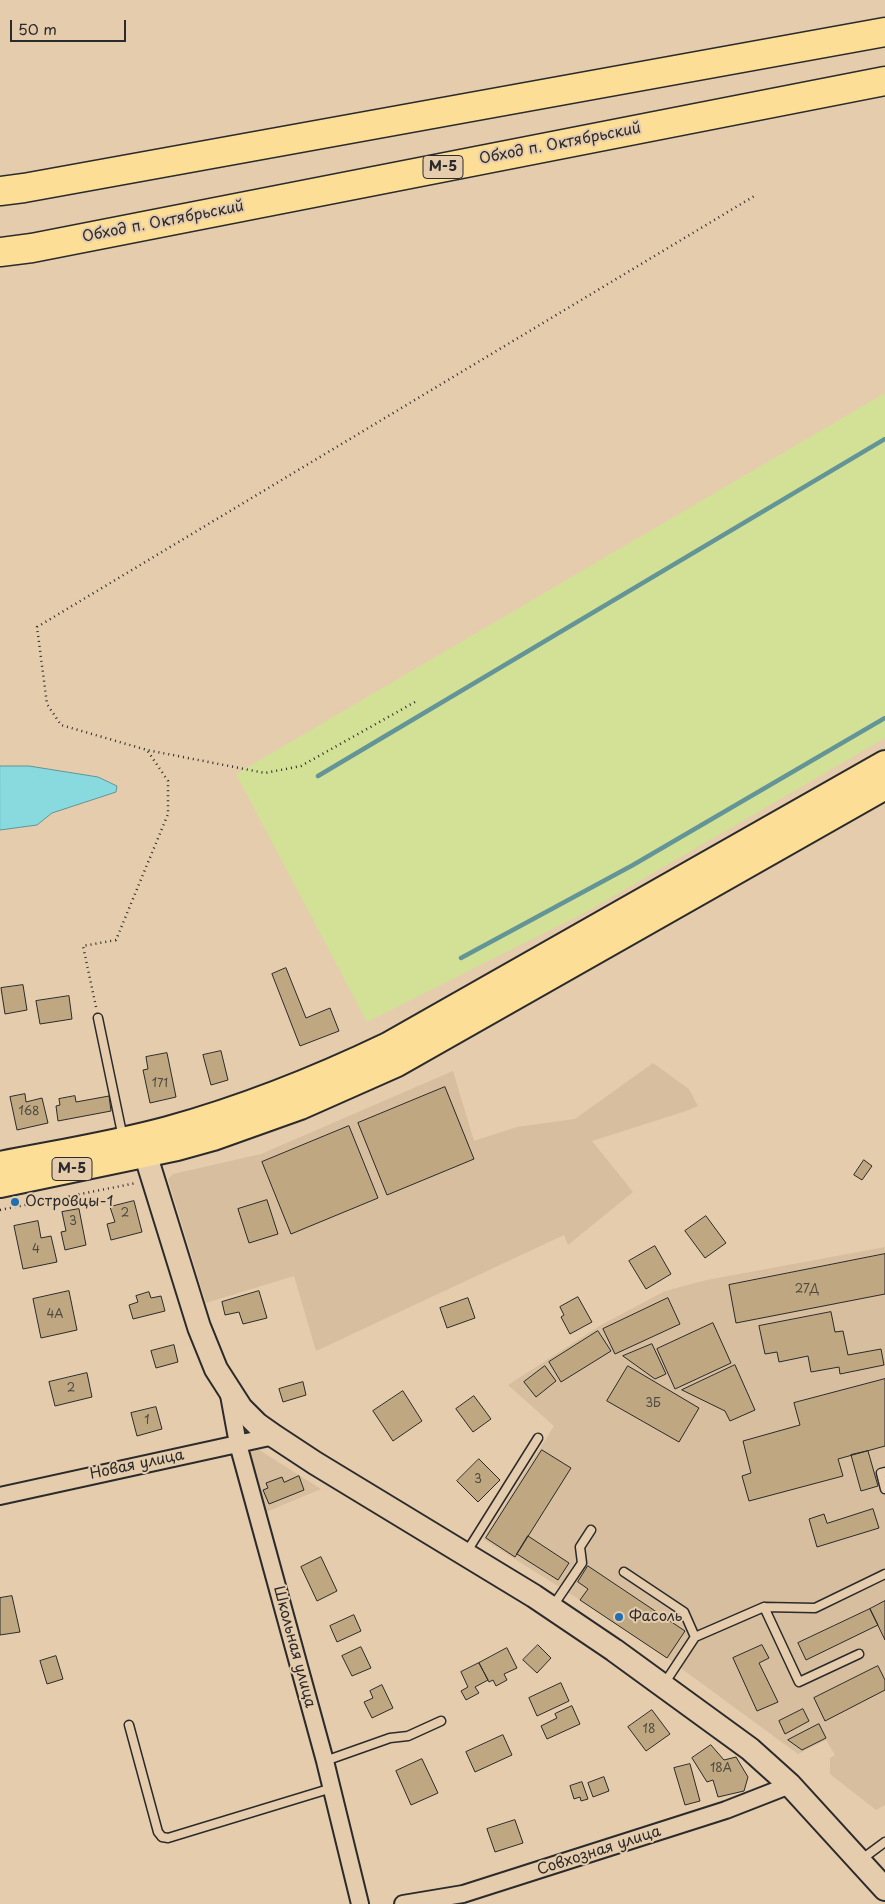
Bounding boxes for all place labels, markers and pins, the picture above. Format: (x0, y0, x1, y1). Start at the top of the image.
place label: Островцы-1 (25, 1193, 113, 1211)
marker: Островцы-1 (9, 1196, 21, 1208)
place label: Фасоль (629, 1608, 682, 1626)
marker: Фасоль (613, 1611, 625, 1623)

